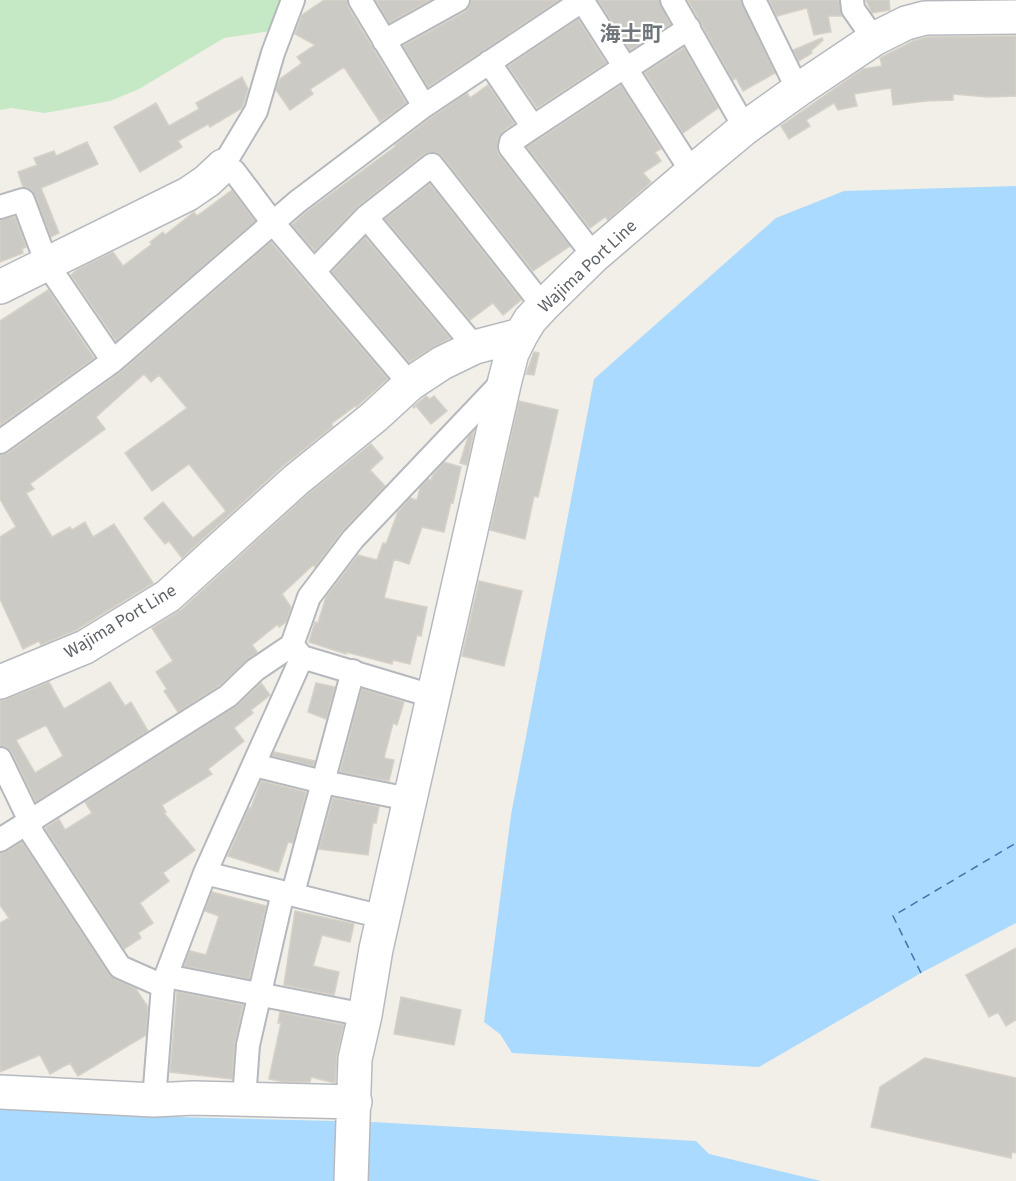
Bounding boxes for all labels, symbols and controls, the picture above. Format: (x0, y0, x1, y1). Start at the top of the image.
district label: 海士町 (600, 19, 663, 49)
street label: Wajima Port Line (532, 214, 642, 319)
street label: Wajima Port Line (59, 578, 181, 665)

